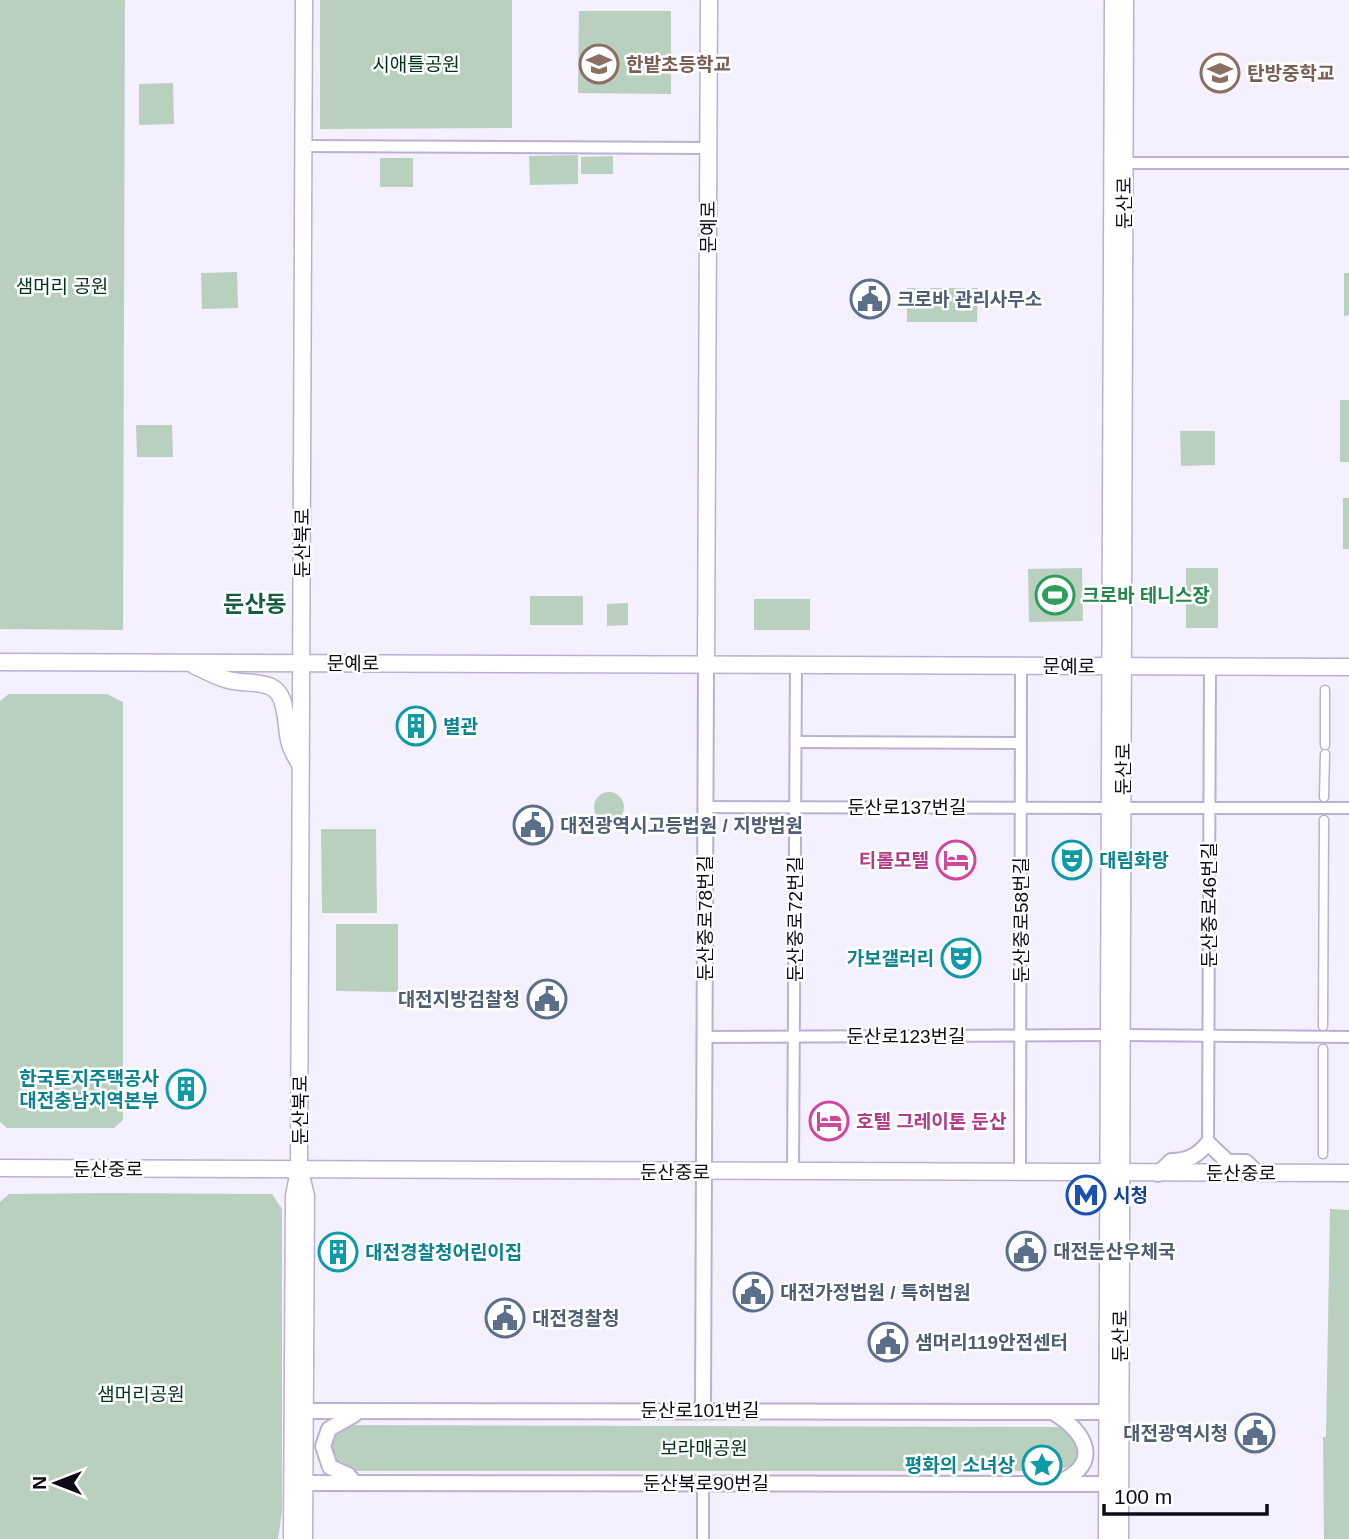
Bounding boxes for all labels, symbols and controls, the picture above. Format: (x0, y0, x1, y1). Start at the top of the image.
school or university icon: 한밭초등학교 (578, 43, 620, 85)
school or university icon: 탄방중학교 (1199, 52, 1241, 94)
park label: 시애틀공원 (372, 54, 460, 75)
place label: 한밭초등학교 (626, 54, 731, 75)
place label: 탄방중학교 (1247, 63, 1334, 84)
street label: 둔산로 (1114, 177, 1135, 229)
street label: 문예로 (698, 201, 719, 253)
park label: 샘머리 공원 (16, 276, 108, 297)
public building icon: 크로바 관리사무소 (849, 278, 891, 320)
place label: 크로바 관리사무소 (897, 289, 1042, 310)
street label: 둔산북로 (292, 508, 313, 578)
sports icon: 크로바 테니스장 (1034, 574, 1076, 616)
place label: 크로바 테니스장 (1082, 585, 1210, 606)
district label: 둔산동 (223, 591, 287, 617)
street label: 문예로 (327, 653, 379, 674)
street label: 문예로 (1043, 656, 1095, 677)
building icon: 별관 (395, 705, 437, 747)
place label: 별관 (443, 716, 478, 737)
street label: 둔산로 (1113, 743, 1134, 795)
street label: 둔산로137번길 (847, 797, 967, 818)
public building icon: 대전광역시고등법원 / 지방법원 (512, 804, 554, 846)
place label: 대전광역시고등법원 / 지방법원 (560, 815, 803, 836)
hotel icon: 티롤모텔 (935, 839, 977, 881)
theatre icon: 대림화랑 (1051, 839, 1093, 881)
street label: 둔산중로46번길 (1199, 842, 1220, 968)
place label: 티롤모텔 (859, 850, 929, 871)
place label: 대림화랑 (1099, 850, 1169, 871)
street label: 둔산중로78번길 (695, 855, 716, 981)
street label: 둔산중로72번길 (785, 856, 806, 982)
street label: 둔산중로58번길 (1011, 857, 1032, 983)
theatre icon: 가보갤러리 (940, 937, 982, 979)
place label: 가보갤러리 (847, 948, 934, 969)
public building icon: 대전지방검찰청 (526, 978, 568, 1020)
place label: 대전지방검찰청 (398, 989, 520, 1010)
street label: 둔산로123번길 (846, 1026, 966, 1047)
place label: 한국토지주택공사 대전충남지역본부 (19, 1068, 160, 1111)
building icon: 한국토지주택공사 대전충남지역본부 (165, 1068, 207, 1110)
street label: 둔산북로 (290, 1075, 311, 1145)
hotel icon: 호텔 그레이톤 둔산 (808, 1100, 850, 1142)
place label: 호텔 그레이톤 둔산 (856, 1111, 1007, 1132)
street label: 둔산중로 (73, 1159, 143, 1180)
street label: 둔산중로 (640, 1162, 710, 1183)
street label: 둔산중로 (1206, 1163, 1276, 1184)
metro station icon: 시청 (1065, 1174, 1107, 1216)
place label: 시청 (1113, 1185, 1148, 1206)
public building icon: 대전둔산우체국 (1005, 1230, 1047, 1272)
building icon: 대전경찰청어린이집 (317, 1231, 359, 1273)
place label: 대전둔산우체국 (1053, 1241, 1175, 1262)
place label: 대전경찰청어린이집 (365, 1242, 522, 1263)
public building icon: 대전가정법원 / 특허법원 (732, 1271, 774, 1313)
place label: 대전가정법원 / 특허법원 (780, 1282, 971, 1303)
public building icon: 대전경찰청 (484, 1297, 526, 1339)
place label: 대전경찰청 (532, 1308, 619, 1329)
street label: 둔산로 (1110, 1310, 1131, 1362)
public building icon: 샘머리119안전센터 (867, 1321, 909, 1363)
place label: 샘머리119안전센터 (915, 1332, 1068, 1353)
park label: 샘머리공원 (97, 1384, 185, 1405)
street label: 둔산로101번길 (640, 1400, 760, 1421)
public building icon: 대전광역시청 (1234, 1412, 1276, 1454)
place label: 대전광역시청 (1123, 1423, 1228, 1444)
park label: 보라매공원 (660, 1438, 748, 1459)
place icon: 평화의 소녀상 (1021, 1444, 1063, 1486)
north arrow (21, 1448, 91, 1518)
place label: 평화의 소녀상 (905, 1455, 1015, 1476)
scale bar (1104, 1472, 1267, 1516)
street label: 둔산북로90번길 (643, 1473, 769, 1494)
text: N (29, 1476, 50, 1490)
text: 100 m (1114, 1485, 1172, 1508)

